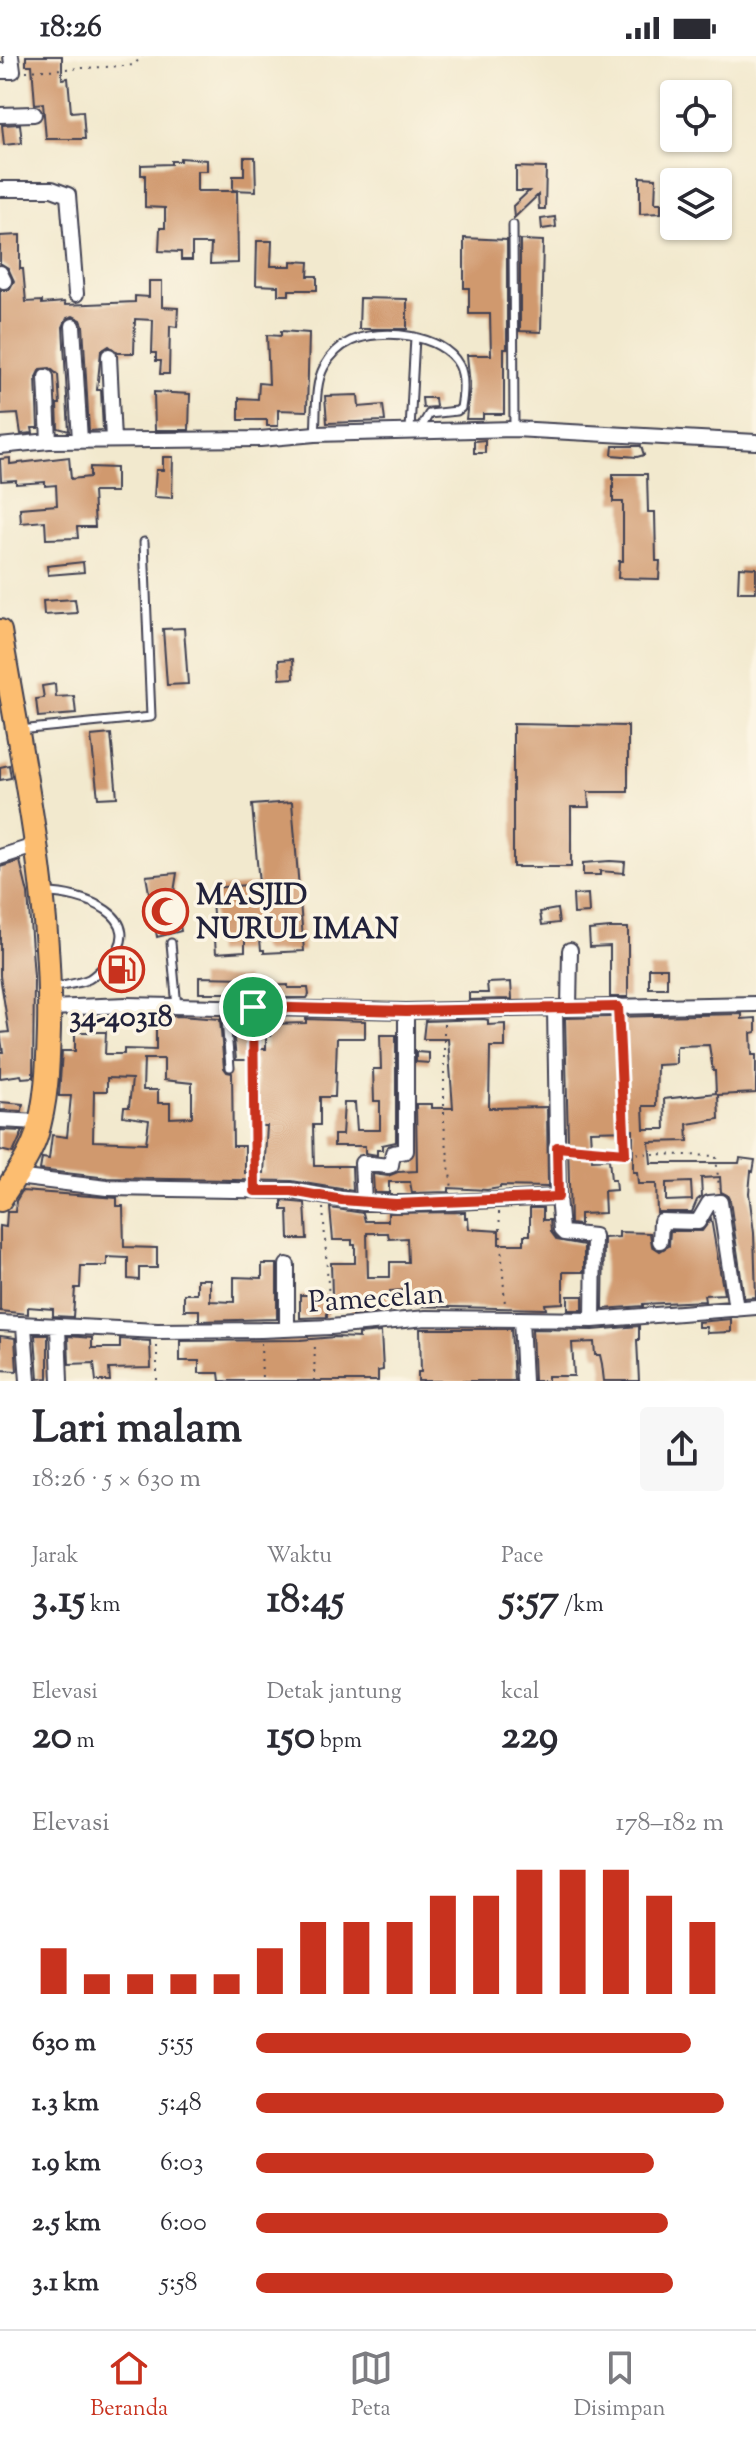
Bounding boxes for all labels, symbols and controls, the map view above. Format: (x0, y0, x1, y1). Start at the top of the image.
text: 18:26 (40, 7, 102, 50)
map controls (660, 80, 732, 240)
button: locate (660, 80, 732, 152)
button: layers (660, 168, 732, 240)
place label: MASJID NURUL IMAN (196, 875, 399, 952)
mosque icon: MASJID NURUL IMAN (141, 887, 189, 935)
fuel station icon: 34-40318 (97, 946, 145, 994)
pin (219, 973, 287, 1041)
icon: arrive (231, 985, 275, 1029)
place label: 34-40318 (69, 997, 173, 1040)
street label: Pamecelan (307, 1273, 446, 1326)
text: Lari malam (32, 1399, 242, 1462)
button: share (640, 1407, 724, 1491)
text: 18:26 · 5 × 630 m (32, 1461, 201, 1498)
text: Jarak (32, 1541, 79, 1573)
text: Waktu (267, 1541, 332, 1573)
text: Pace (501, 1541, 543, 1573)
text: 3.15 (32, 1573, 86, 1630)
text: 18:45 (267, 1573, 345, 1630)
text: 5:57 (501, 1573, 559, 1630)
text: km (86, 1590, 120, 1622)
text: /km (559, 1590, 604, 1622)
text: Elevasi (32, 1677, 98, 1709)
text: Detak jantung (267, 1677, 401, 1709)
text: kcal (501, 1677, 539, 1709)
text: 20 (32, 1709, 72, 1766)
text: 150 (267, 1709, 315, 1766)
text: 229 (501, 1709, 558, 1766)
text: m (72, 1726, 95, 1758)
text: bpm (315, 1726, 362, 1758)
text: Elevasi (32, 1805, 110, 1842)
text: 178–182 m (616, 1805, 724, 1842)
text: 630 m (32, 2025, 96, 2062)
text: 5:55 (160, 2025, 194, 2062)
text: 1.3 km (32, 2085, 99, 2122)
text: 5:48 (160, 2085, 202, 2122)
text: 1.9 km (32, 2145, 101, 2182)
text: 6:03 (160, 2145, 203, 2182)
text: 2.5 km (32, 2205, 101, 2242)
text: 6:00 (160, 2205, 207, 2242)
text: 3.1 km (32, 2265, 99, 2302)
text: 5:58 (160, 2265, 198, 2302)
tab: Beranda (90, 2346, 168, 2426)
tab: Peta (349, 2346, 393, 2426)
tab: Disimpan (574, 2346, 666, 2426)

